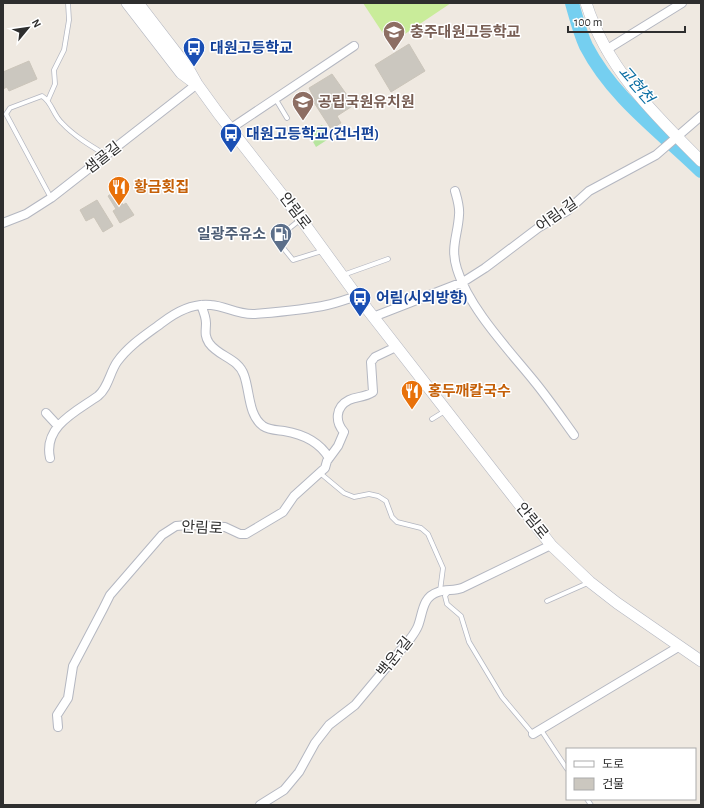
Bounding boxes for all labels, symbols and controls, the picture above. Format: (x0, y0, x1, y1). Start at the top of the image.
north arrow (8, 8, 48, 48)
scale bar (568, 8, 685, 34)
text: 100 m (574, 16, 602, 28)
text: N (30, 17, 43, 29)
school or university icon: 충주대원고등학교 (381, 19, 407, 52)
place label: 충주대원고등학교 (410, 23, 521, 40)
bus stop icon: 대원고등학교 (181, 35, 207, 68)
place label: 대원고등학교 (210, 39, 293, 56)
water label: 교현천 (615, 62, 659, 109)
school or university icon: 공립국원유치원 (290, 89, 316, 122)
place label: 공립국원유치원 (318, 94, 415, 110)
bus stop icon: 대원고등학교(건너편) (218, 121, 244, 154)
place label: 대원고등학교(건너편) (246, 125, 379, 142)
street label: 샘골길 (81, 139, 124, 177)
restaurant icon: 황금횟집 (106, 174, 132, 207)
place label: 황금횟집 (134, 178, 189, 195)
street label: 안림로 (277, 189, 314, 232)
street label: 어림1길 (533, 195, 580, 234)
fuel station icon: 일광주유소 (268, 221, 294, 254)
place label: 일광주유소 (197, 226, 266, 242)
bus stop icon: 어림(시외방향) (347, 285, 373, 318)
place label: 어림(시외방향) (376, 289, 468, 306)
restaurant icon: 홍두깨칼국수 (399, 378, 425, 411)
place label: 홍두깨칼국수 (428, 383, 511, 399)
street label: 안림로 (513, 500, 552, 542)
street label: 안림로 (181, 518, 223, 537)
street label: 백운1길 (374, 634, 415, 680)
legend (566, 748, 696, 800)
text: 도로 (602, 758, 624, 770)
text: 건물 (602, 778, 624, 790)

